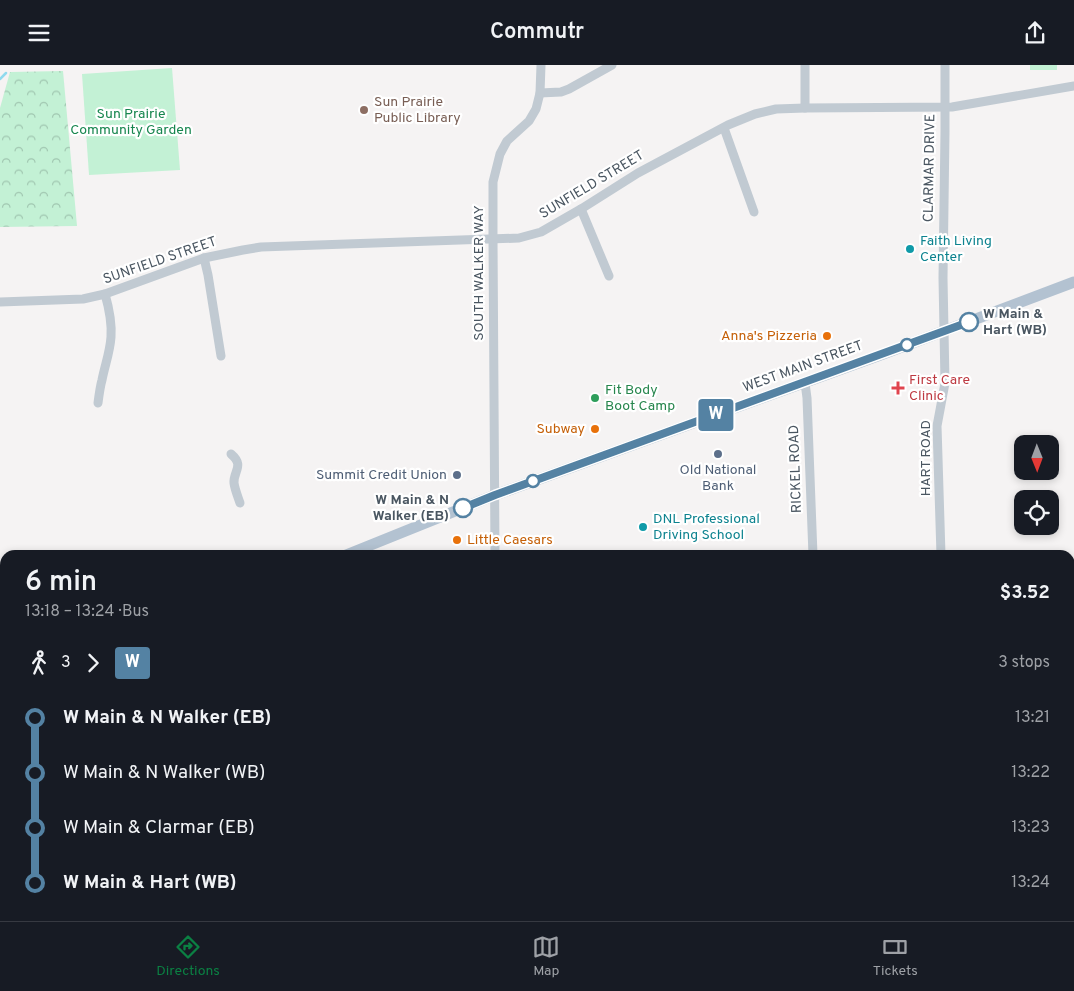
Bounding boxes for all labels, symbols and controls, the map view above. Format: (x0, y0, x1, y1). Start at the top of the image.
icon: menu (25, 19, 53, 47)
text: Commutr (490, 19, 584, 46)
icon: share (1021, 19, 1049, 47)
place label: Sun Prairie Public Library (374, 94, 461, 127)
marker: Sun Prairie Public Library (358, 104, 370, 116)
park label: Sun Prairie Community Garden (70, 106, 192, 139)
street label: CLARMAR DRIVE (921, 114, 939, 222)
street label: SUNFIELD STREET (537, 147, 647, 223)
street label: SOUTH WALKER WAY (471, 205, 488, 341)
place label: Faith Living Center (920, 233, 992, 266)
street label: SUNFIELD STREET (101, 234, 219, 288)
marker: Faith Living Center (904, 243, 916, 255)
place label: W Main & Hart (WB) (983, 306, 1047, 339)
marker: W Main & Hart (WB) (959, 312, 979, 332)
place label: Anna's Pizzeria (721, 328, 817, 345)
marker: Anna's Pizzeria (821, 330, 833, 342)
street label: WEST MAIN STREET (741, 337, 865, 397)
unlabelled marker (900, 338, 914, 352)
place label: First Care Clinic (909, 372, 970, 405)
marker: First Care Clinic (891, 381, 905, 395)
place label: Fit Body Boot Camp (605, 382, 675, 415)
marker: Fit Body Boot Camp (589, 392, 601, 404)
line badge: W (700, 399, 732, 431)
text: W (708, 403, 724, 426)
street label: HART ROAD (918, 420, 935, 496)
place label: Subway (536, 421, 585, 438)
marker: Subway (589, 423, 601, 435)
street label: RICKEL ROAD (786, 425, 806, 513)
north arrow (1014, 435, 1059, 480)
map controls (1014, 435, 1059, 535)
marker: Old National Bank (712, 448, 724, 460)
place label: Old National Bank (680, 462, 757, 495)
place label: Summit Credit Union (316, 467, 447, 484)
marker: Summit Credit Union (451, 469, 463, 481)
unlabelled marker (526, 474, 540, 488)
button: locate (1014, 490, 1059, 535)
place label: W Main & N Walker (EB) (373, 492, 449, 525)
marker: W Main & N Walker (EB) (453, 498, 473, 518)
place label: DNL Professional Driving School (653, 511, 760, 544)
marker: DNL Professional Driving School (637, 521, 649, 533)
place label: Little Caesars (467, 532, 553, 549)
marker: Little Caesars (451, 534, 463, 546)
text: 6 min (25, 565, 97, 601)
text: $3.52 (1000, 581, 1050, 605)
text: 13:18 – 13:24 · Bus (25, 602, 149, 622)
icon: walk (25, 649, 53, 677)
icon: forward (79, 649, 107, 677)
text: W (125, 651, 140, 674)
text: 3 (61, 653, 71, 673)
text: 3 stops (998, 653, 1050, 673)
text: W Main & N Walker (EB) (63, 706, 271, 730)
text: 13:21 (1015, 708, 1050, 728)
text: W Main & N Walker (WB) (63, 761, 266, 785)
text: 13:22 (1011, 763, 1050, 783)
text: W Main & Clarmar (EB) (63, 816, 255, 840)
text: 13:23 (1011, 818, 1050, 838)
text: W Main & Hart (WB) (63, 871, 236, 895)
text: 13:24 (1011, 873, 1050, 893)
tab: Directions (156, 933, 220, 980)
tab: Map (532, 933, 560, 980)
tab: Tickets (873, 933, 918, 980)

